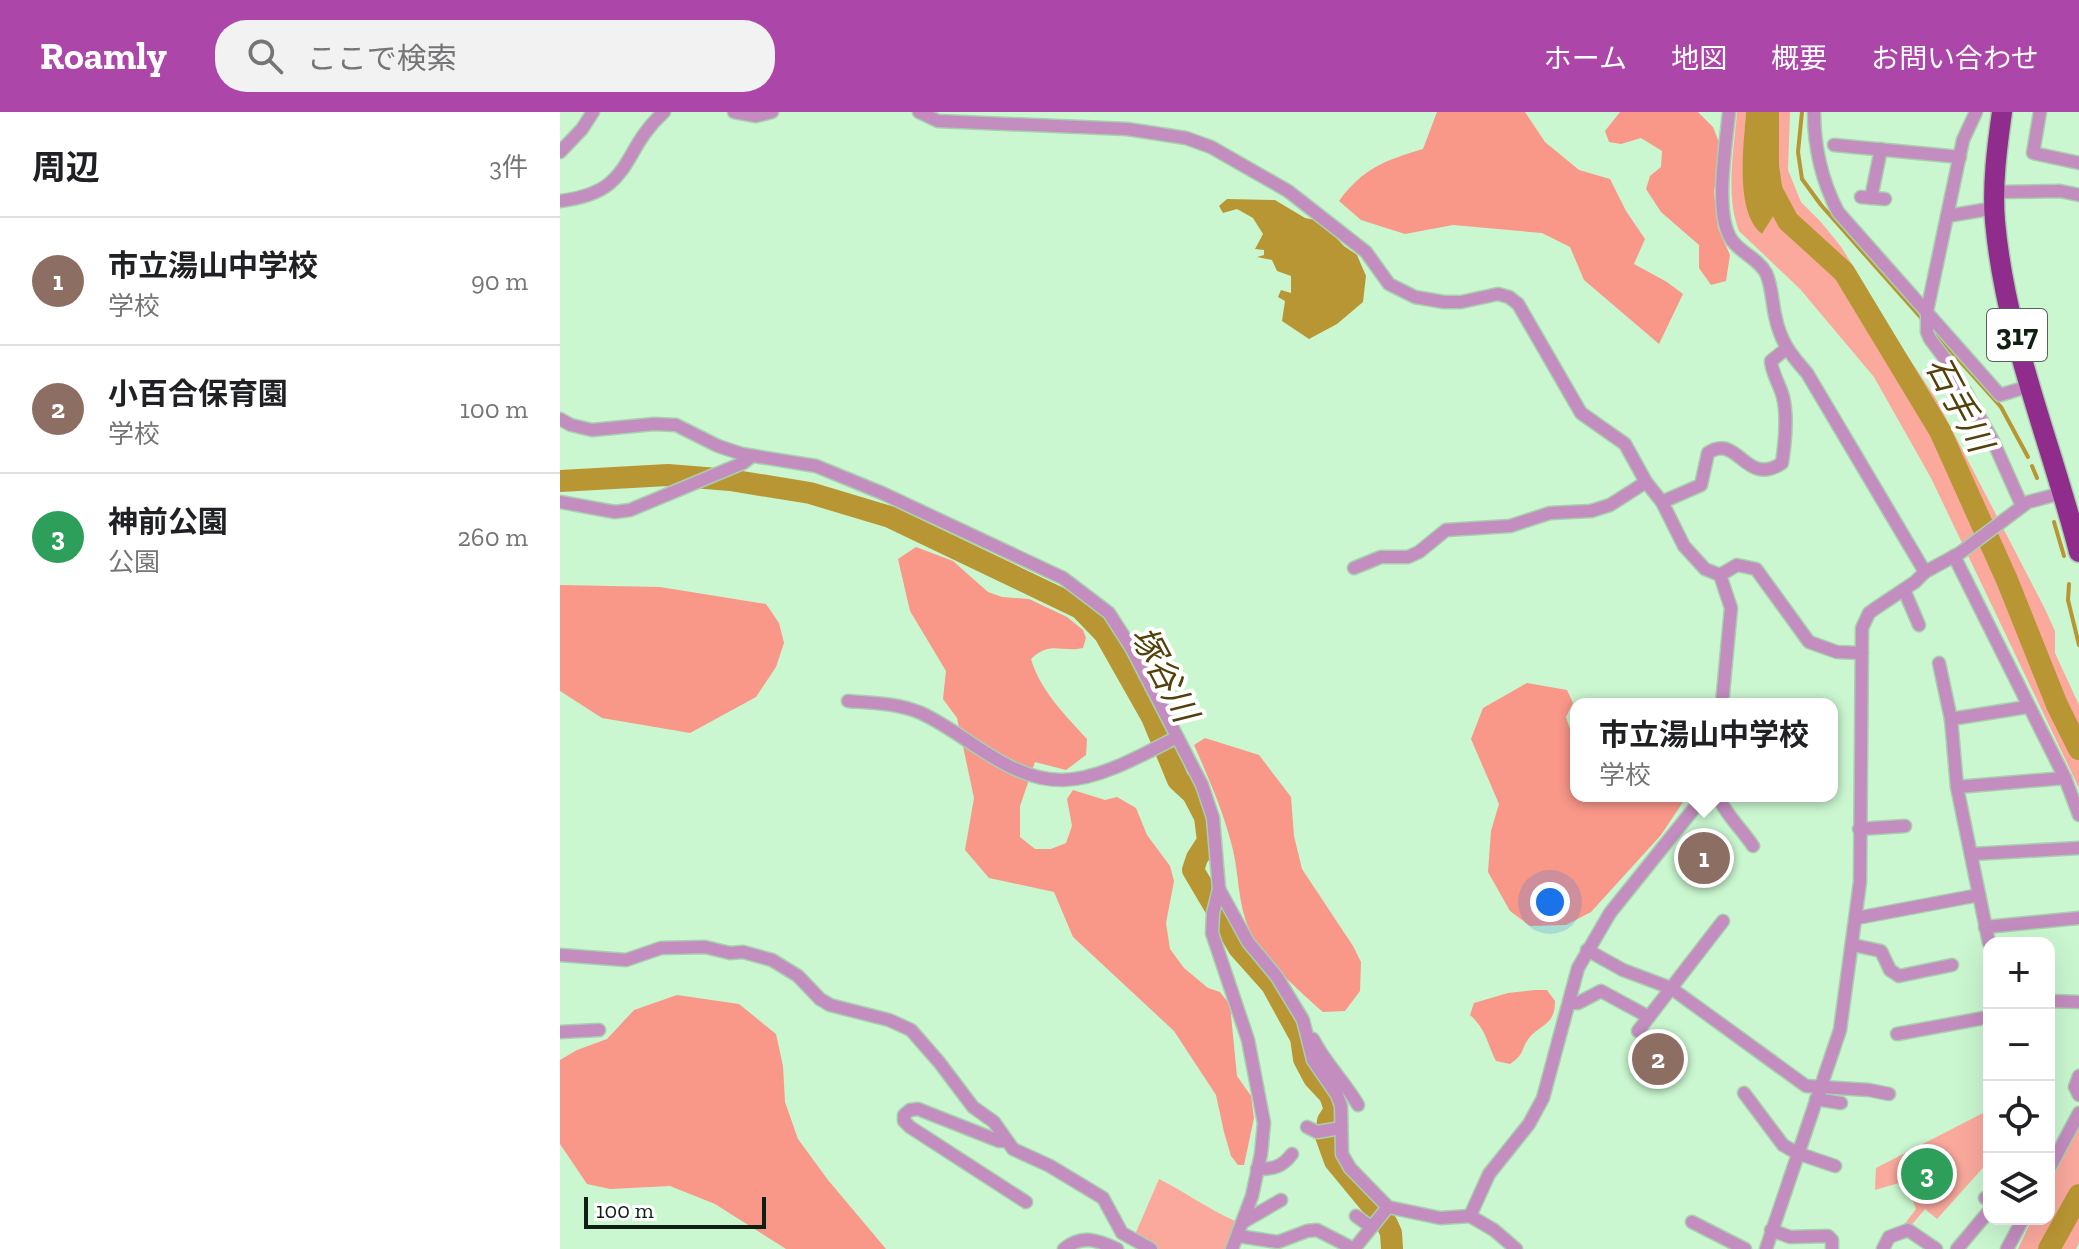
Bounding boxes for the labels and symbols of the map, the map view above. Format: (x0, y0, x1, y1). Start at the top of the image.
road number: 317 (1987, 309, 2047, 361)
water label: 石手川 (1917, 349, 2002, 461)
water label: 塚谷川 (1122, 619, 1207, 731)
pin: 1 (1678, 828, 1730, 888)
your location (1530, 882, 1570, 922)
pin: 2 (1632, 1029, 1684, 1089)
pin: 3 (1901, 1144, 1953, 1204)
scale bar (584, 1193, 766, 1229)

